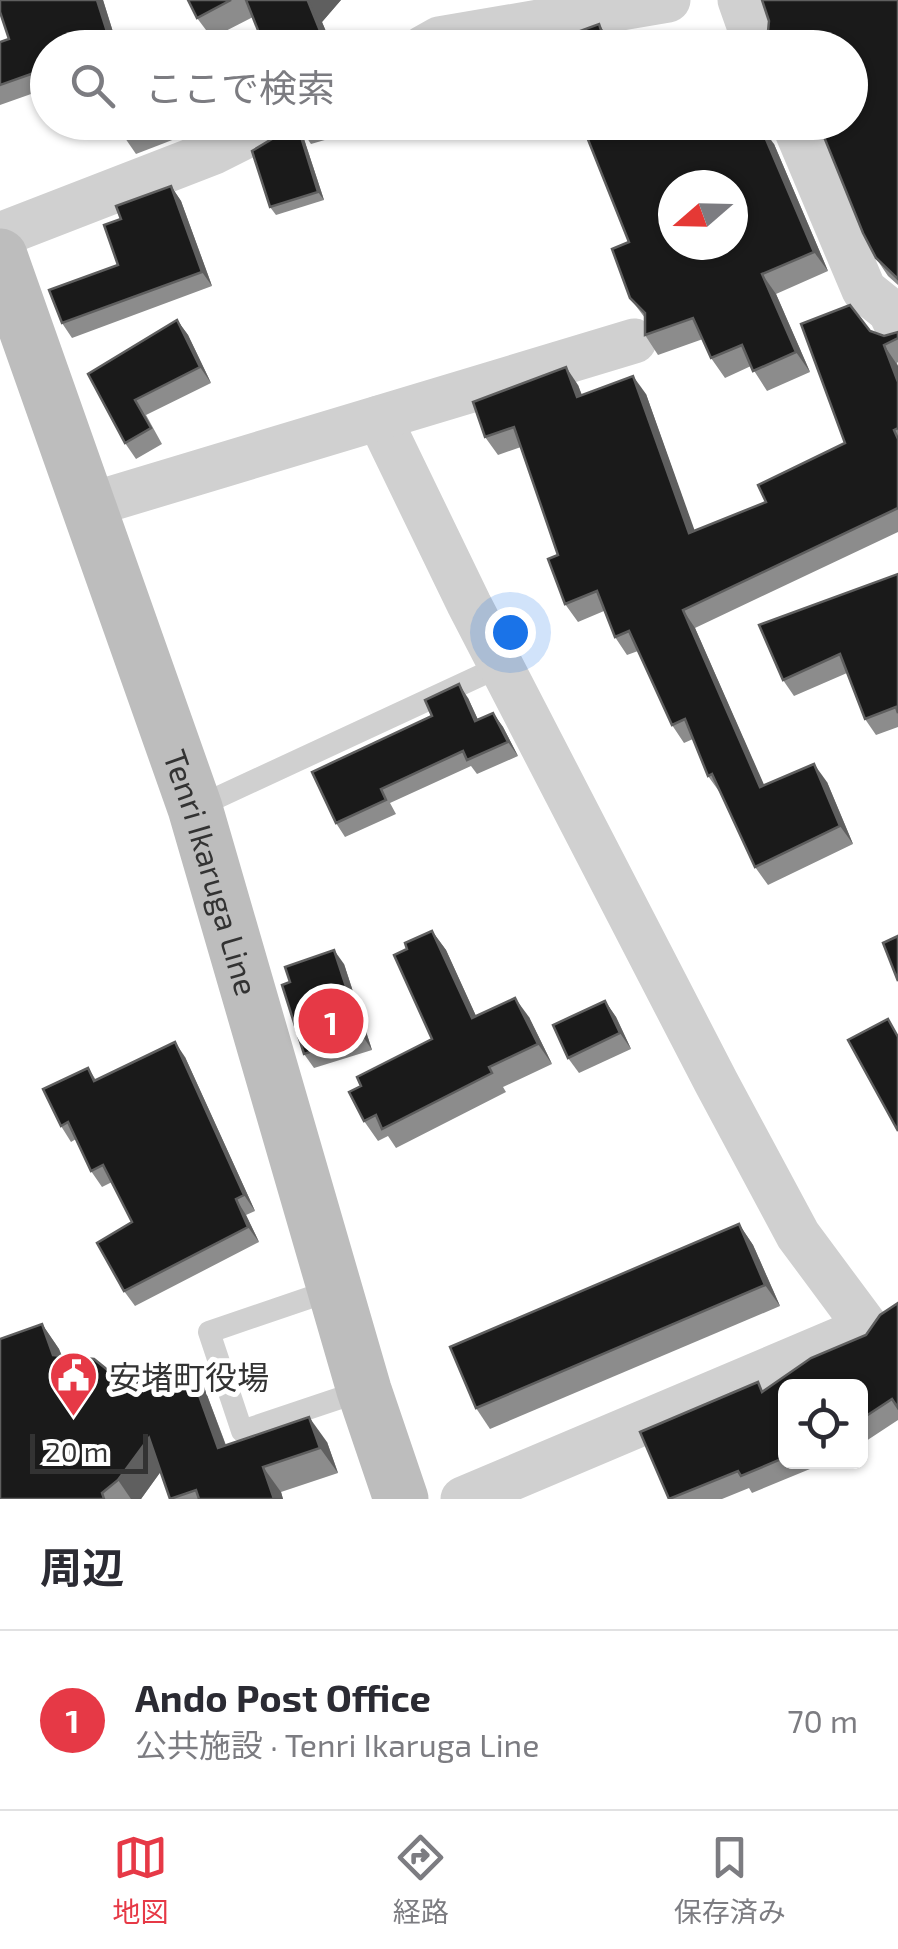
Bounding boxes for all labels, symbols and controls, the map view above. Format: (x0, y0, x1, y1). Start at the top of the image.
search box (30, 30, 868, 140)
icon: search (65, 58, 120, 113)
text: ここで検索 (145, 64, 335, 110)
north arrow (658, 170, 748, 260)
your location (485, 607, 536, 658)
street label: Tenri Ikaruga Line (157, 744, 267, 1000)
pin: 1 (298, 984, 364, 1058)
public building icon: 安堵町役場 (48, 1350, 100, 1418)
place label: 安堵町役場 (109, 1357, 269, 1395)
map controls (778, 1379, 868, 1469)
button: locate (778, 1379, 868, 1469)
scale bar (30, 1429, 148, 1474)
text: 20 m (45, 1434, 108, 1468)
text: 周辺 (40, 1541, 124, 1591)
text: Ando Post Office (135, 1674, 431, 1720)
text: 1 (66, 1701, 79, 1739)
text: 70 m (787, 1701, 858, 1739)
text: 公共施設 · Tenri Ikaruga Line (135, 1725, 539, 1763)
tab: 地図 (112, 1830, 168, 1930)
tab: 経路 (393, 1830, 449, 1930)
tab: 保存済み (674, 1830, 786, 1930)

